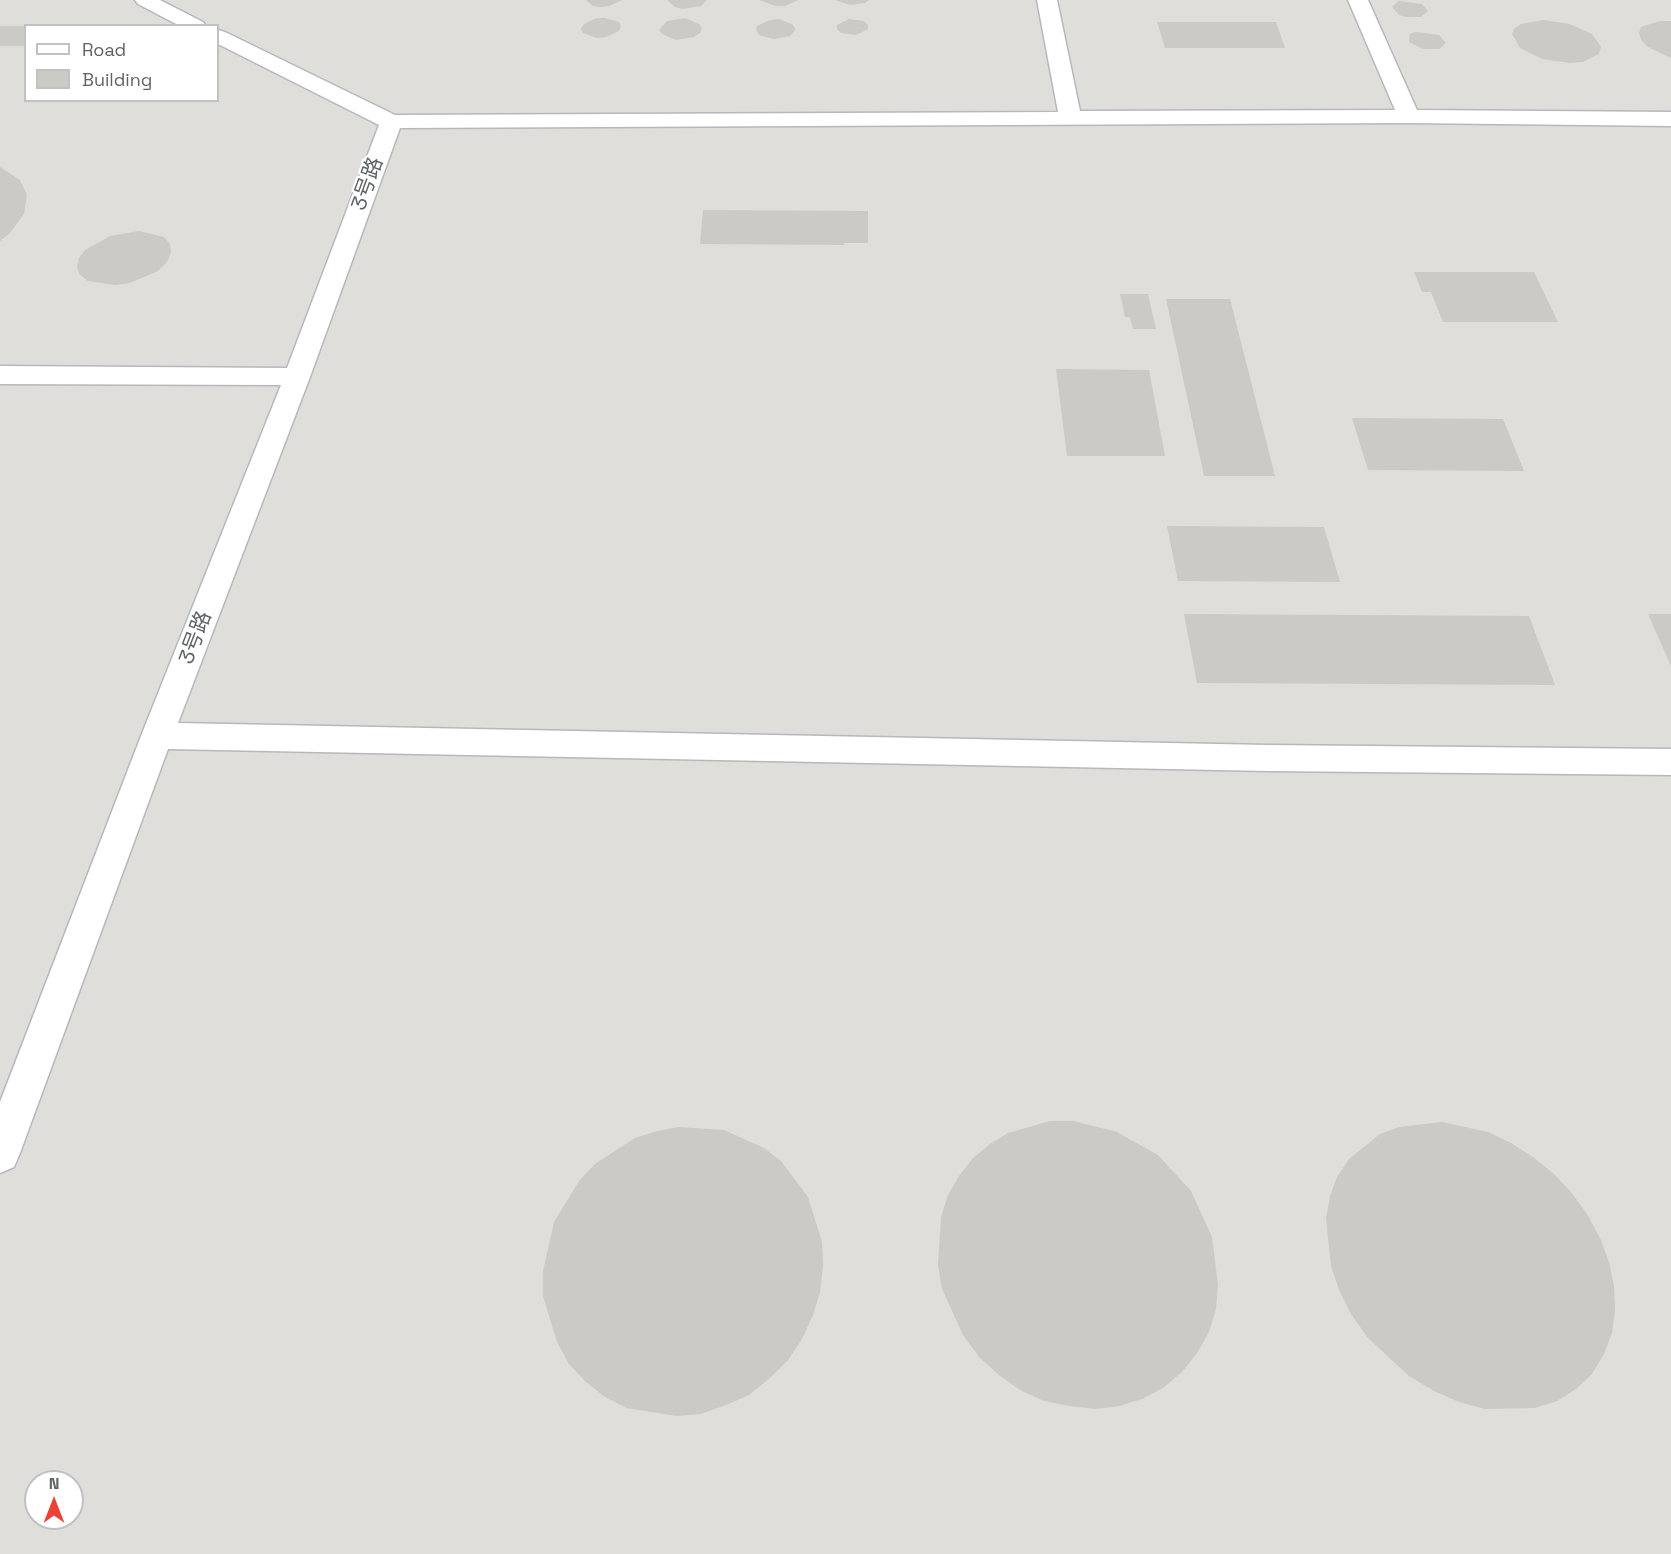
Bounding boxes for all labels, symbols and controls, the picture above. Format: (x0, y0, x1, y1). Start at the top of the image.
legend (24, 24, 219, 102)
text: Road (82, 38, 126, 61)
text: Building (82, 68, 152, 91)
street label: 3号路 (347, 154, 389, 214)
street label: 3号路 (174, 608, 218, 668)
north arrow (24, 1470, 84, 1530)
text: N (49, 1473, 59, 1494)

